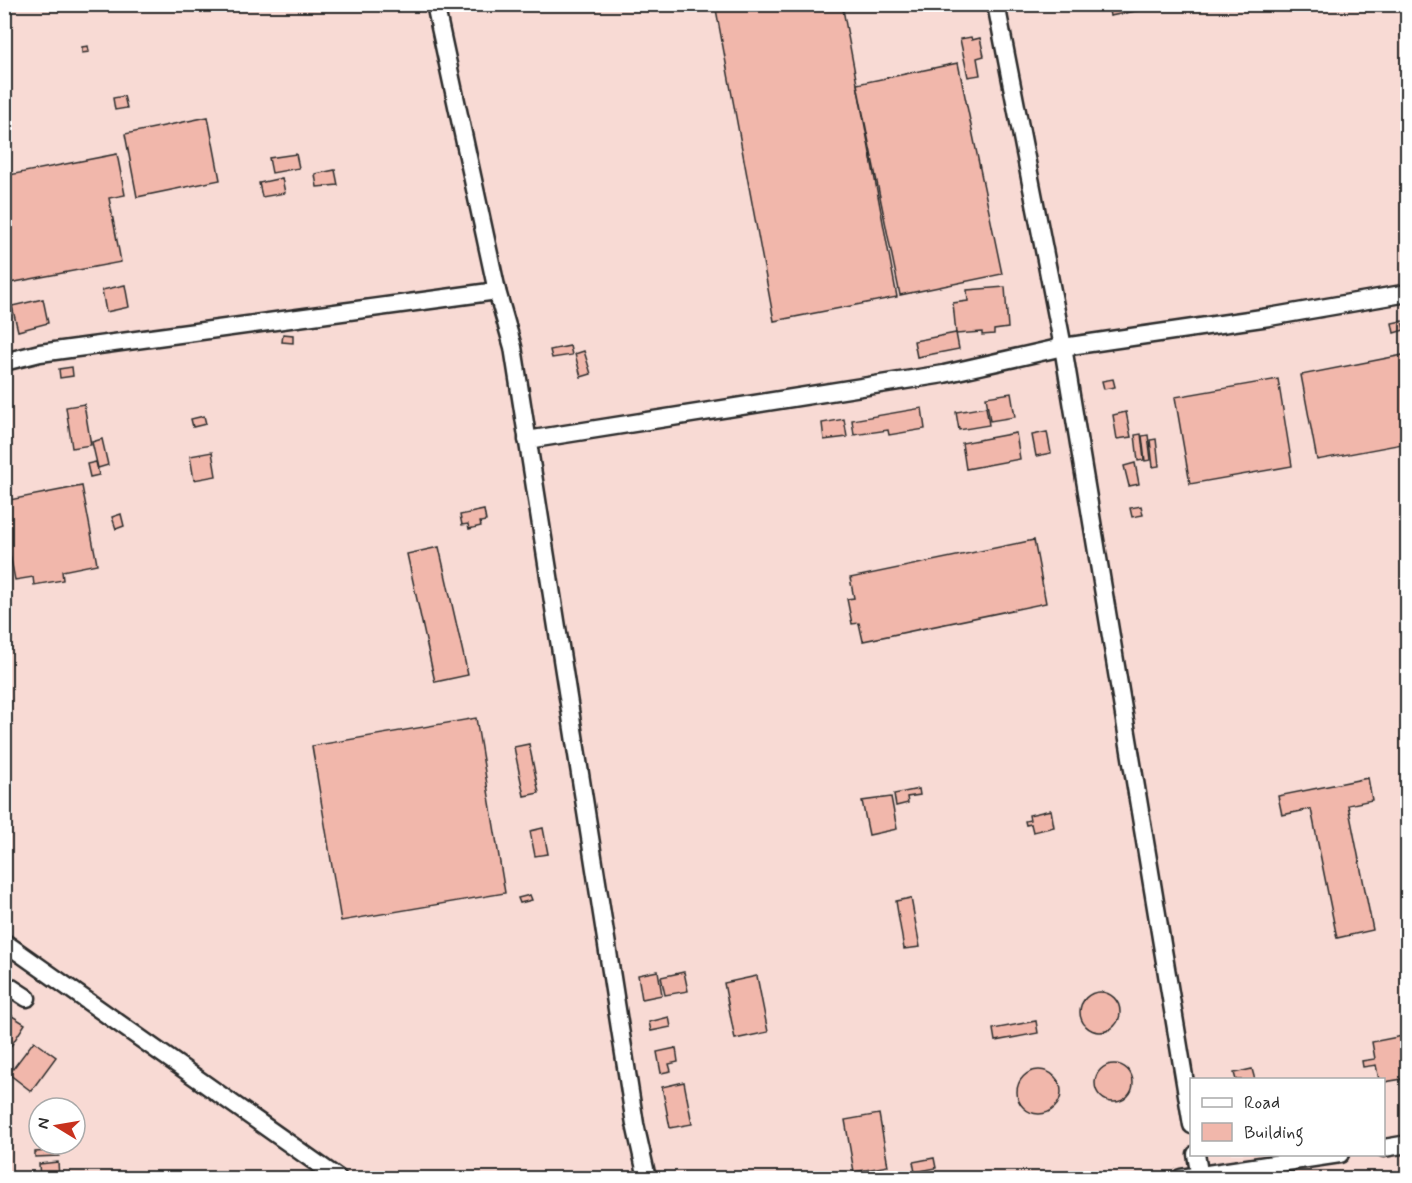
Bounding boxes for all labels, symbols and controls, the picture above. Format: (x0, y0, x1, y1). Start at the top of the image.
legend (1190, 1078, 1385, 1156)
text: Road (1244, 1091, 1280, 1115)
north arrow (27, 1096, 87, 1156)
text: N (32, 1116, 55, 1131)
text: Building (1244, 1121, 1304, 1147)

